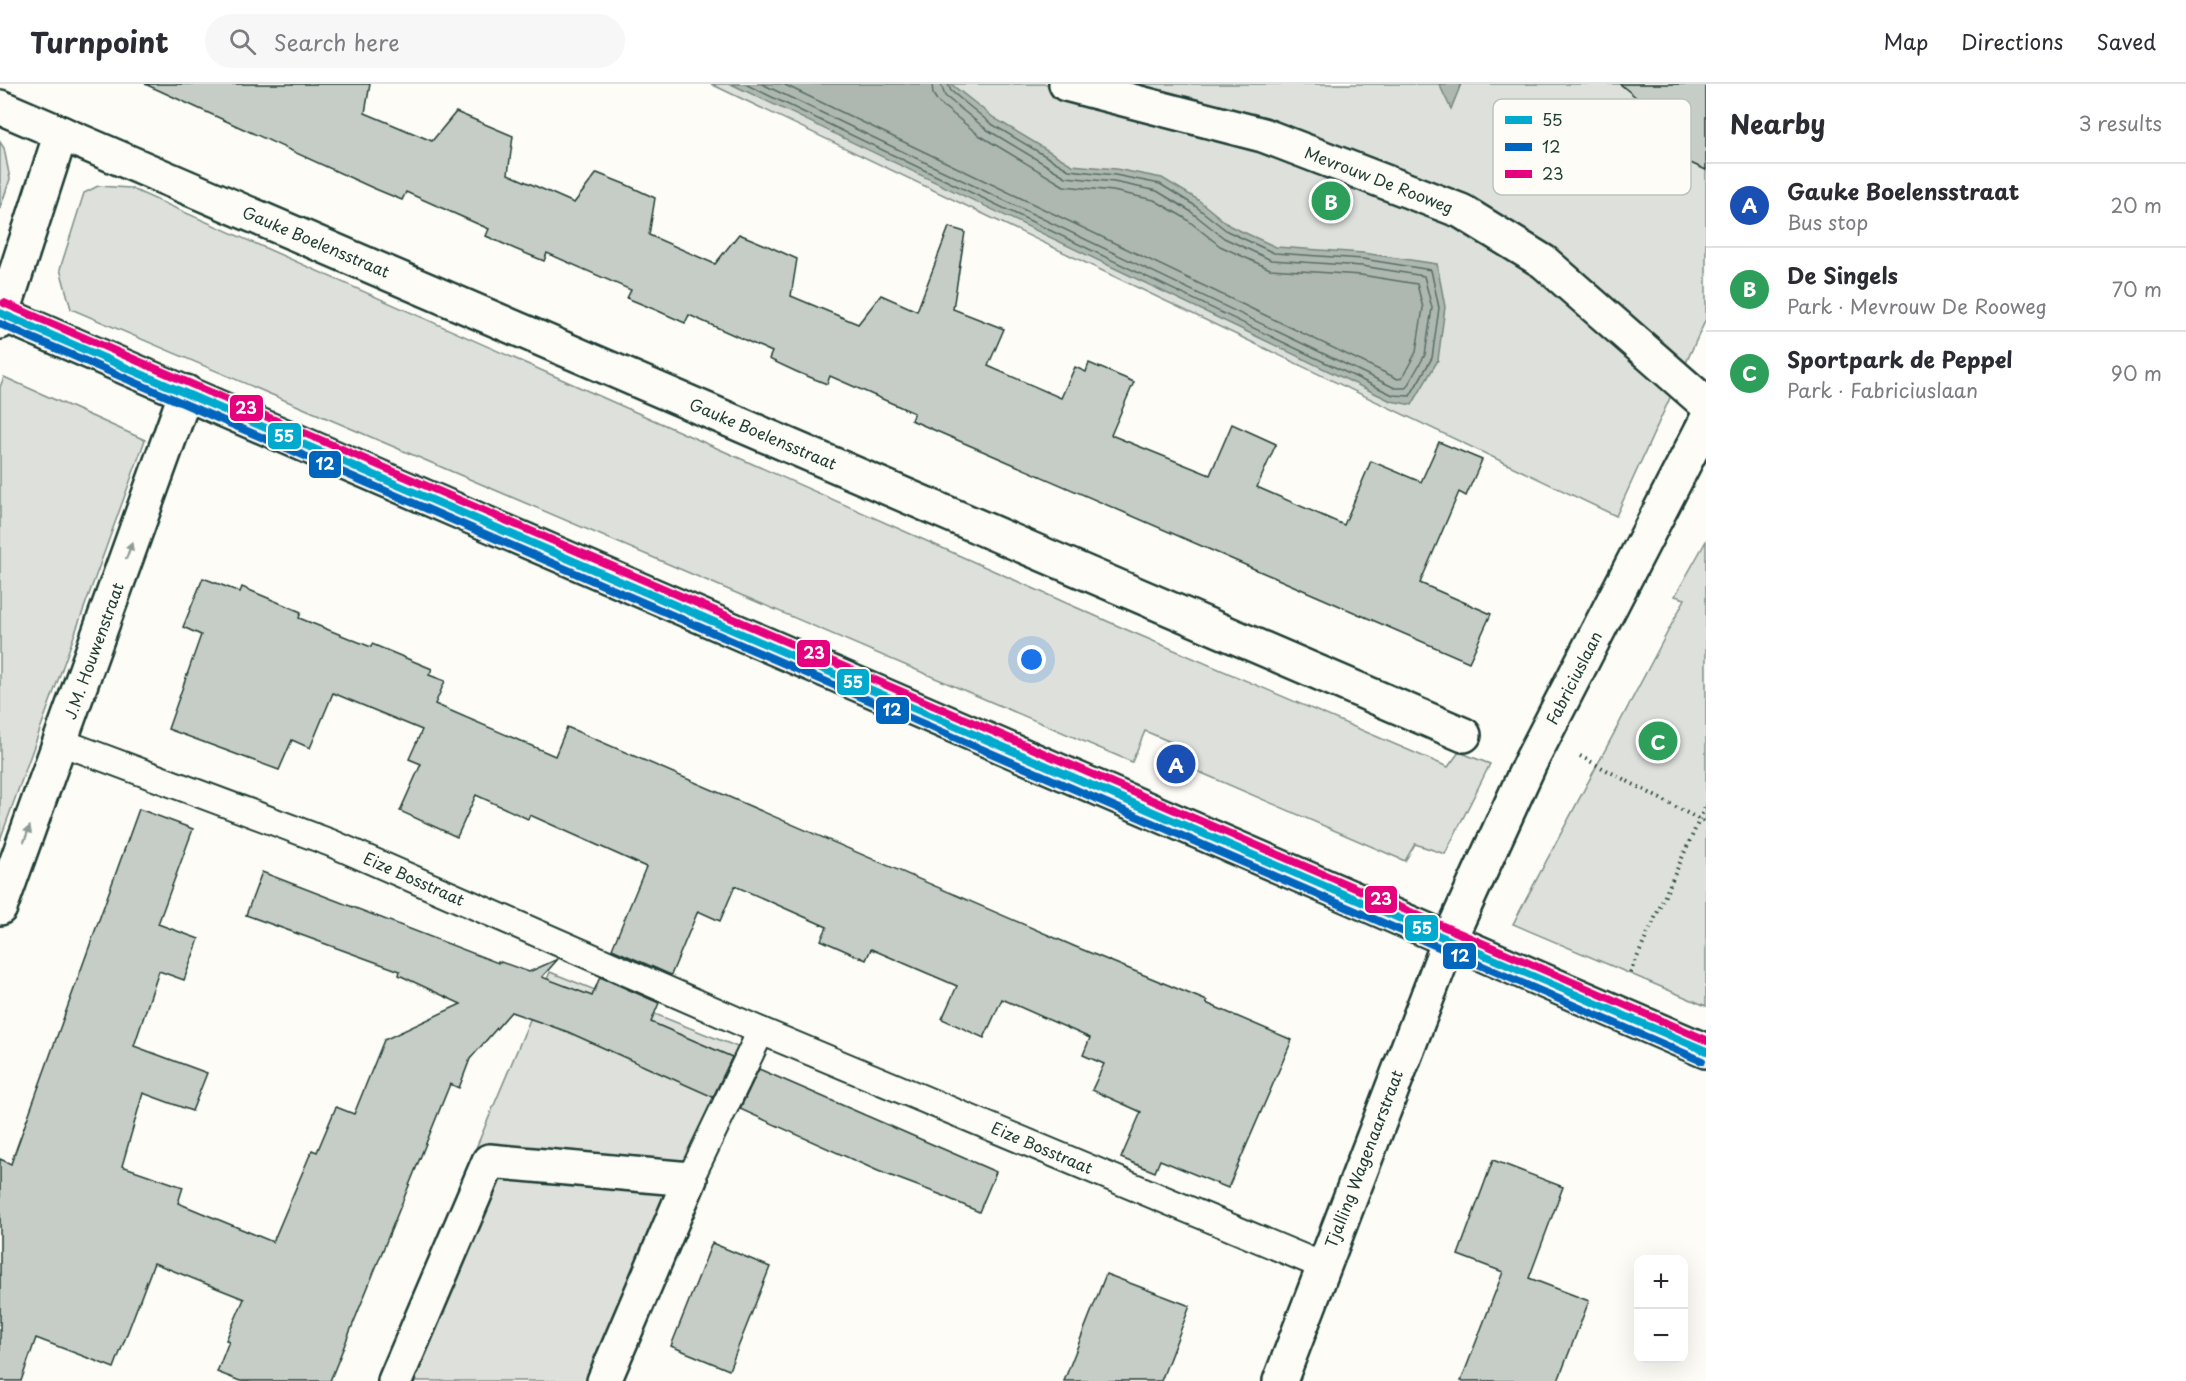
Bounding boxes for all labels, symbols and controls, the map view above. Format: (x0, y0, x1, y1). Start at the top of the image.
search box (205, 14, 625, 68)
text: Turnpoint (30, 20, 169, 63)
icon: search (226, 25, 259, 58)
text: Search here (274, 25, 400, 58)
text: Map (1883, 25, 1928, 57)
text: Directions (1961, 25, 2063, 57)
text: Saved (2096, 25, 2156, 57)
legend (1493, 99, 1691, 195)
text: Nearby (1730, 104, 1825, 143)
text: 55 (1542, 107, 1563, 131)
text: 3 results (2079, 108, 2162, 138)
text: 12 (1542, 134, 1561, 158)
street label: Mevrouw De Rooweg (1301, 140, 1457, 219)
text: 23 (1542, 161, 1564, 185)
text: Gauke Boelensstraat (1787, 174, 2019, 207)
pin: B (1312, 178, 1350, 224)
text: A (1742, 190, 1757, 220)
text: 20 m (2110, 190, 2162, 220)
street label: Gauke Boelensstraat (239, 199, 394, 283)
text: Bus stop (1787, 207, 1868, 237)
text: De Singels (1787, 258, 1898, 291)
text: B (1743, 274, 1756, 304)
text: 70 m (2112, 274, 2162, 304)
text: Park · Mevrouw De Rooweg (1787, 291, 2047, 321)
text: Sportpark de Peppel (1787, 342, 2012, 375)
text: C (1742, 358, 1757, 388)
text: 90 m (2111, 358, 2162, 388)
text: Park · Fabriciuslaan (1787, 375, 1978, 405)
street label: Gauke Boelensstraat (686, 391, 841, 475)
line badge: 23 (229, 394, 264, 422)
text: 23 (235, 395, 257, 419)
line badge: 55 (267, 422, 302, 450)
text: 55 (274, 423, 294, 447)
line badge: 12 (308, 450, 342, 479)
text: 12 (316, 451, 334, 475)
one-way arrow (125, 542, 135, 560)
street label: J.M. Houwenstraat (57, 578, 129, 722)
street label: Fabriciuslaan (1539, 626, 1607, 729)
line badge: 23 (796, 639, 831, 668)
text: 23 (803, 640, 825, 664)
your location (1017, 645, 1046, 674)
line badge: 55 (836, 668, 870, 696)
text: 55 (843, 669, 863, 693)
line badge: 12 (875, 696, 910, 725)
text: 12 (883, 697, 901, 721)
pin: C (1638, 718, 1678, 764)
pin: A (1156, 742, 1196, 786)
one-way arrow (23, 824, 33, 842)
street label: Eize Bosstraat (360, 845, 469, 911)
line badge: 23 (1364, 885, 1398, 914)
text: 23 (1370, 886, 1392, 910)
line badge: 55 (1404, 914, 1439, 942)
text: 55 (1412, 915, 1432, 939)
line badge: 12 (1442, 942, 1477, 970)
text: 12 (1451, 943, 1469, 967)
street label: Tjalling Wagenaarstraat (1318, 1066, 1408, 1251)
street label: Eize Bosstraat (988, 1115, 1097, 1179)
map controls (1634, 1255, 1688, 1363)
button: + (1634, 1255, 1688, 1309)
button: − (1634, 1309, 1688, 1363)

